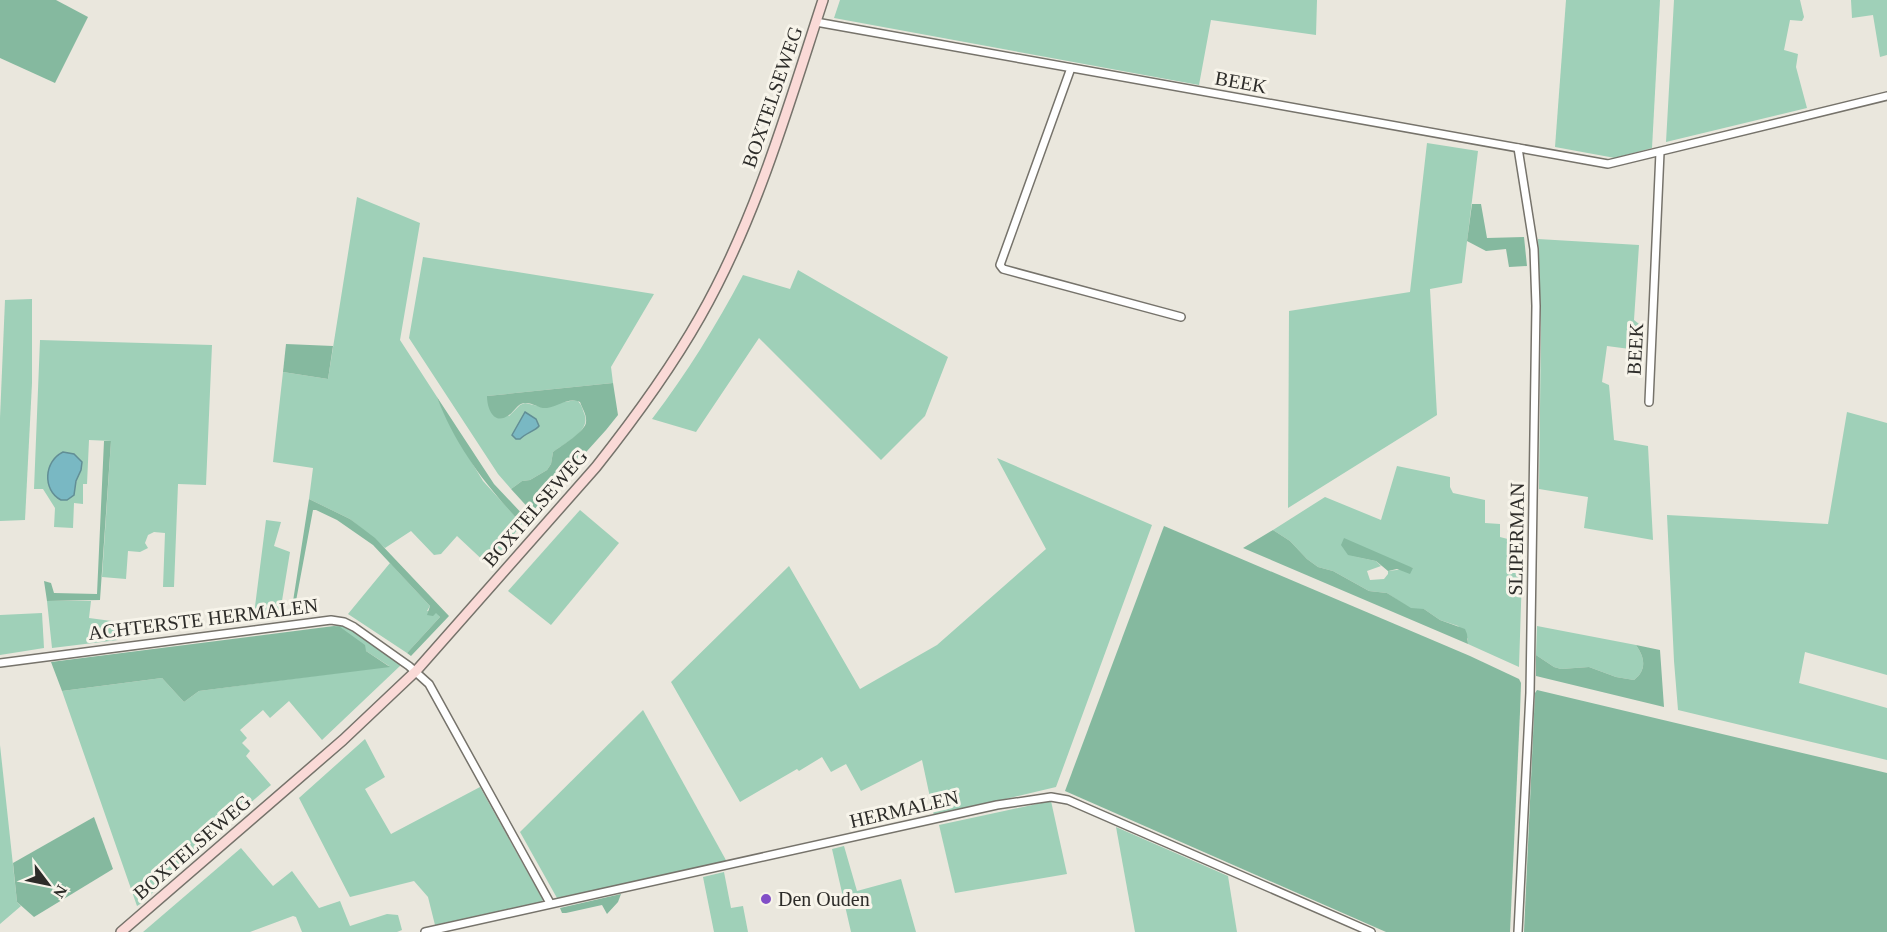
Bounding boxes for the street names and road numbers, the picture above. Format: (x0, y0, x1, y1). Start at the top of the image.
street label: BOXTELSEWEG (738, 24, 806, 170)
street label: BEEK (1213, 67, 1269, 97)
street label: BEEK (1623, 322, 1647, 376)
street label: BOXTELSEWEG (478, 445, 592, 571)
street label: SLIPERMAN (1504, 482, 1528, 596)
street label: ACHTERSTE HERMALEN (87, 594, 319, 644)
street label: HERMALEN (847, 786, 961, 832)
street label: BOXTELSEWEG (129, 790, 255, 904)

